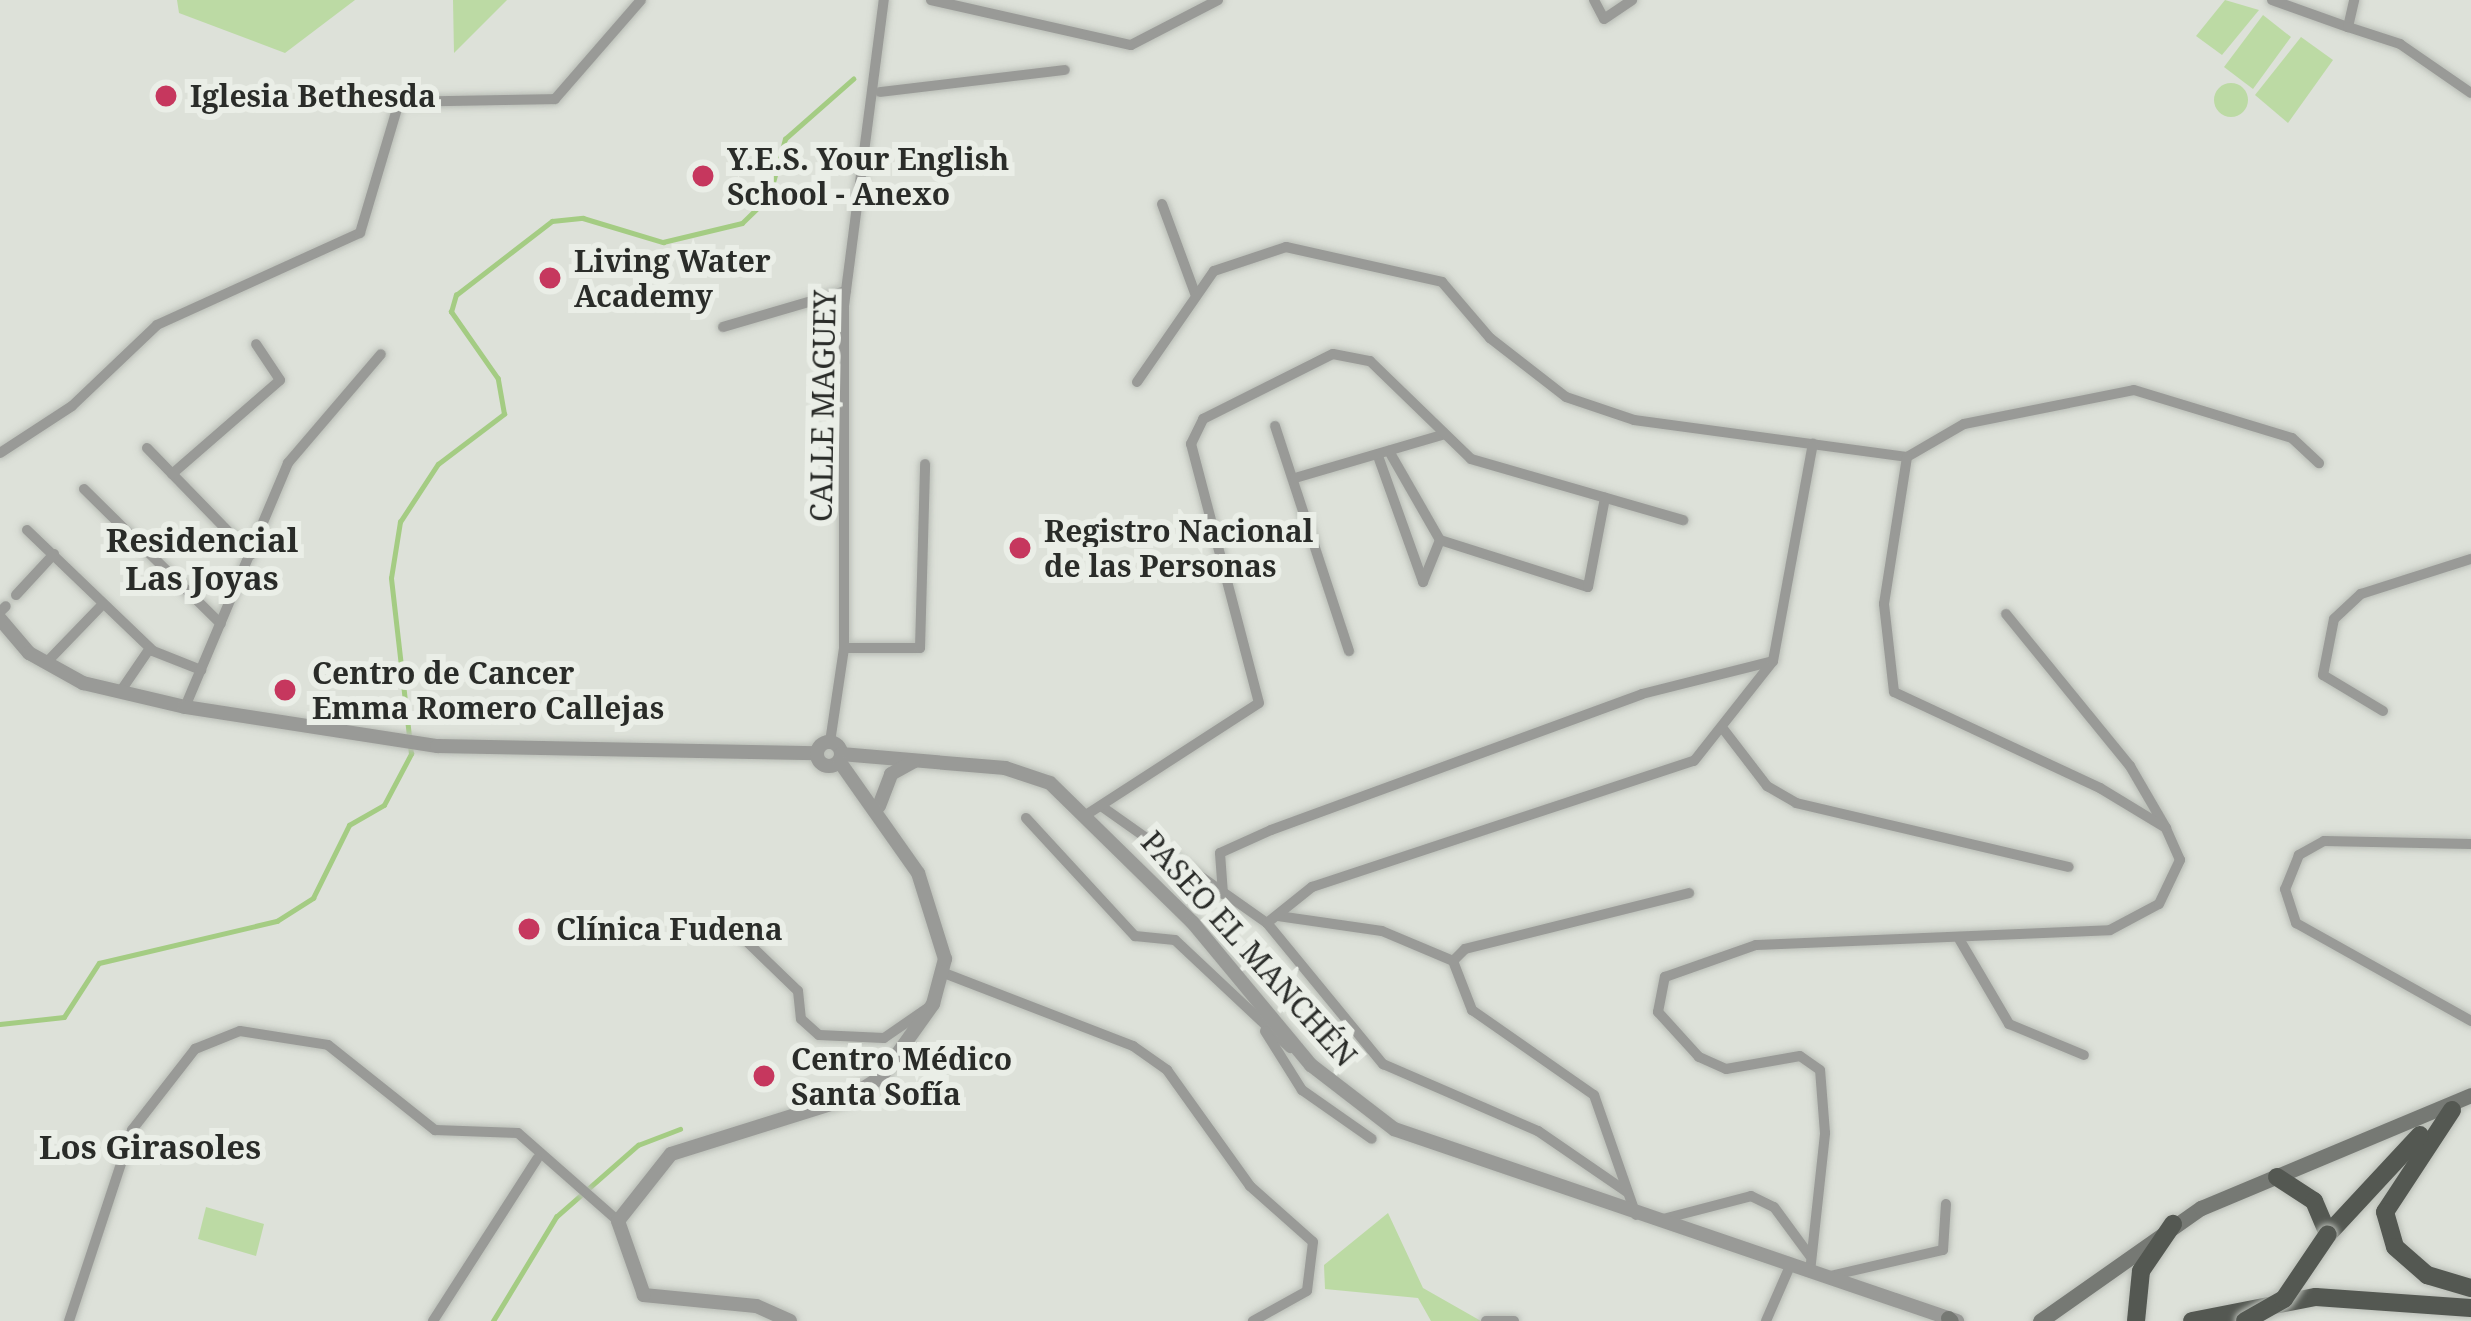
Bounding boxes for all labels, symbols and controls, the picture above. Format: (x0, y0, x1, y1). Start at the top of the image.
place label: Iglesia Bethesda (190, 78, 436, 114)
marker: Iglesia Bethesda (153, 83, 179, 109)
place label: Y.E.S. Your English School - Anexo (727, 141, 1009, 212)
marker: Y.E.S. Your English School - Anexo (690, 163, 716, 189)
place label: Living Water Academy (574, 243, 771, 314)
marker: Living Water Academy (537, 265, 563, 291)
street label: CALLE MAGUEY (803, 290, 843, 522)
place label: Registro Nacional de las Personas (1044, 513, 1313, 584)
district label: Residencial Las Joyas (106, 520, 298, 598)
marker: Registro Nacional de las Personas (1007, 535, 1033, 561)
place label: Centro de Cancer Emma Romero Callejas (312, 655, 664, 726)
marker: Centro de Cancer Emma Romero Callejas (269, 674, 301, 706)
street label: PASEO EL MANCHÉN (1134, 824, 1364, 1074)
place label: Clínica Fudena (556, 911, 783, 947)
marker: Clínica Fudena (513, 913, 545, 945)
place label: Centro Médico Santa Sofía (791, 1041, 1012, 1112)
marker: Centro Médico Santa Sofía (748, 1060, 780, 1092)
district label: Los Girasoles (39, 1127, 261, 1167)

